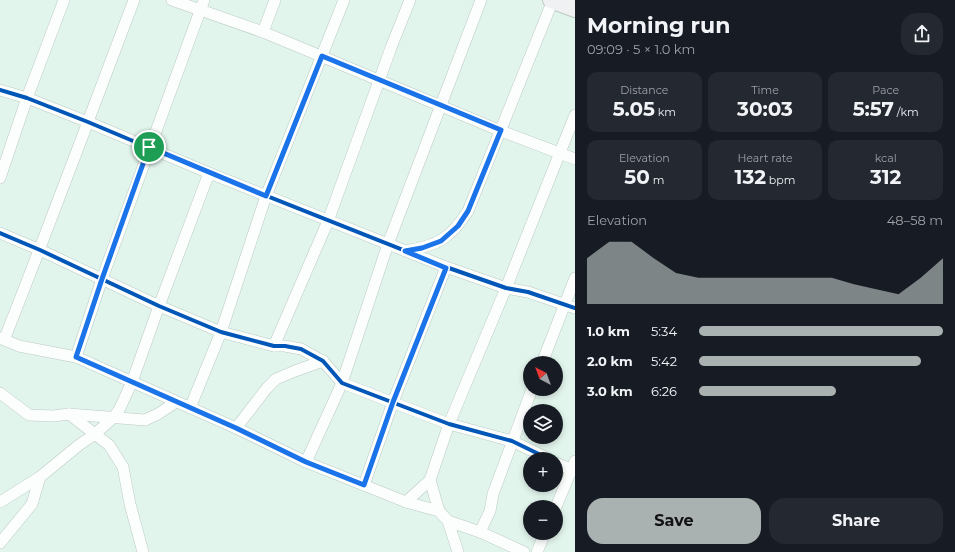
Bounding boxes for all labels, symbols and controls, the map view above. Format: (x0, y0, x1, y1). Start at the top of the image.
text: Morning run (587, 12, 730, 39)
button: share (901, 13, 943, 55)
text: 09:09 · 5 × 1.0 km (587, 41, 695, 57)
text: Distance (620, 83, 668, 97)
text: Time (751, 83, 779, 97)
text: Pace (872, 83, 899, 97)
text: 5.05 (613, 97, 655, 121)
text: 30:03 (737, 97, 793, 121)
text: 5:57 (853, 97, 894, 121)
text: km (655, 105, 676, 119)
text: /km (894, 105, 919, 119)
pin (132, 130, 166, 164)
icon: arrive (138, 136, 160, 158)
text: Elevation (619, 151, 670, 165)
text: Heart rate (737, 151, 793, 165)
text: kcal (875, 151, 897, 165)
text: 50 (624, 165, 650, 189)
text: 132 (735, 165, 766, 189)
text: 312 (870, 165, 901, 189)
text: m (650, 173, 664, 187)
text: bpm (766, 173, 795, 187)
text: Elevation (587, 212, 647, 228)
text: 48–58 m (887, 212, 943, 228)
text: 1.0 km (587, 323, 630, 339)
text: 5:34 (651, 323, 677, 339)
text: 2.0 km (587, 353, 633, 369)
text: 5:42 (651, 353, 677, 369)
north arrow (523, 356, 563, 396)
map controls (523, 356, 563, 540)
text: 3.0 km (587, 383, 633, 399)
text: 6:26 (651, 383, 677, 399)
button: layers (523, 404, 563, 444)
button: + (523, 452, 563, 492)
button: Save (587, 498, 761, 544)
button: Share (769, 498, 943, 544)
button: − (523, 500, 563, 540)

